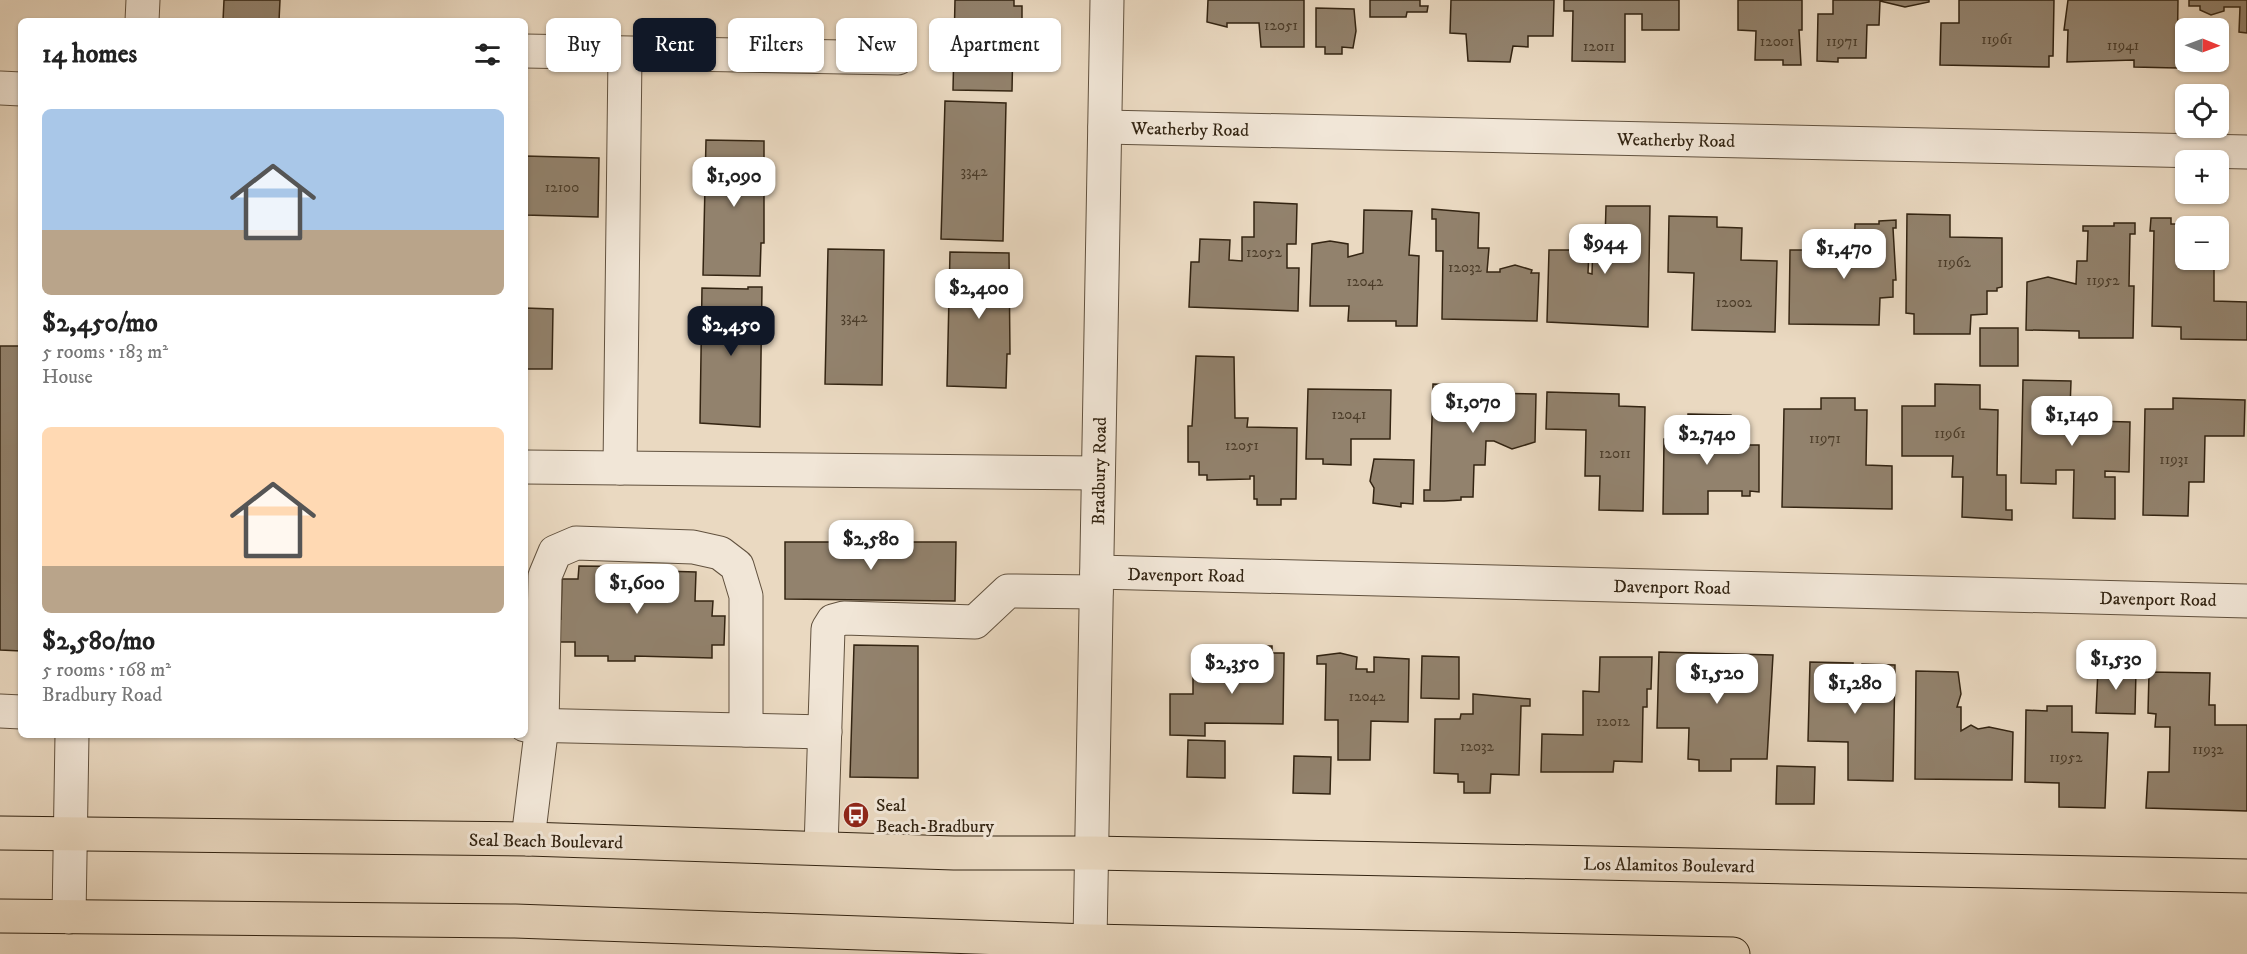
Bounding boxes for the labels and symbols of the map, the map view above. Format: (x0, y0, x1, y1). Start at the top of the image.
house number: 12051 (1264, 16, 1298, 35)
north arrow (2175, 18, 2229, 72)
house number: 11961 (1981, 30, 2013, 49)
house number: 12001 (1760, 32, 1794, 51)
house number: 11971 (1826, 32, 1858, 51)
house number: 11941 (2107, 36, 2139, 55)
house number: 12011 (1583, 37, 1615, 56)
street label: Weatherby Road (1130, 118, 1249, 142)
street label: Weatherby Road (1616, 129, 1735, 153)
pin: $1,090 (685, 157, 783, 208)
house number: 3342 (960, 162, 988, 181)
house number: 12100 (545, 178, 579, 197)
pin: $944 (1569, 224, 1641, 275)
pin: $1,470 (1795, 229, 1893, 280)
house number: 12052 (1246, 243, 1283, 262)
house number: 11962 (1937, 253, 1971, 272)
house number: 12032 (1448, 258, 1483, 277)
pin: $2,400 (930, 269, 1028, 320)
house number: 11952 (2086, 271, 2120, 290)
house number: 12042 (1347, 272, 1384, 291)
house number: 12002 (1716, 293, 1753, 312)
pin: $2,450 (682, 306, 780, 357)
house number: 3342 (840, 308, 868, 327)
pin: $1,070 (1424, 383, 1522, 434)
pin: $1,140 (2023, 396, 2121, 447)
house number: 12041 (1331, 405, 1367, 424)
pin: $2,740 (1658, 415, 1756, 466)
street label: Bradbury Road (1088, 417, 1112, 525)
house number: 11961 (1934, 424, 1966, 443)
house number: 11971 (1809, 429, 1841, 448)
house number: 12051 (1225, 436, 1259, 455)
house number: 12011 (1599, 444, 1631, 463)
house number: 11931 (2159, 450, 2189, 469)
pin: $2,580 (822, 520, 920, 571)
pin: $1,600 (588, 564, 686, 615)
street label: Davenport Road (1127, 564, 1245, 588)
street label: Davenport Road (1613, 576, 1731, 600)
street label: Davenport Road (2099, 588, 2217, 612)
pin: $1,530 (2067, 640, 2165, 691)
pin: $2,350 (1183, 644, 1281, 695)
pin: $1,520 (1668, 654, 1766, 705)
pin: $1,280 (1806, 664, 1904, 715)
house number: 12042 (1349, 687, 1386, 706)
house number: 12012 (1596, 712, 1631, 731)
house number: 12032 (1460, 737, 1495, 756)
house number: 11932 (2192, 740, 2224, 759)
house number: 11952 (2049, 748, 2083, 767)
place label: Seal Beach-Bradbury (876, 795, 994, 838)
bus stop icon: Seal Beach-Bradbury (841, 800, 871, 830)
street label: Seal Beach Boulevard (469, 830, 623, 854)
street label: Los Alamitos Boulevard (1583, 854, 1755, 878)

